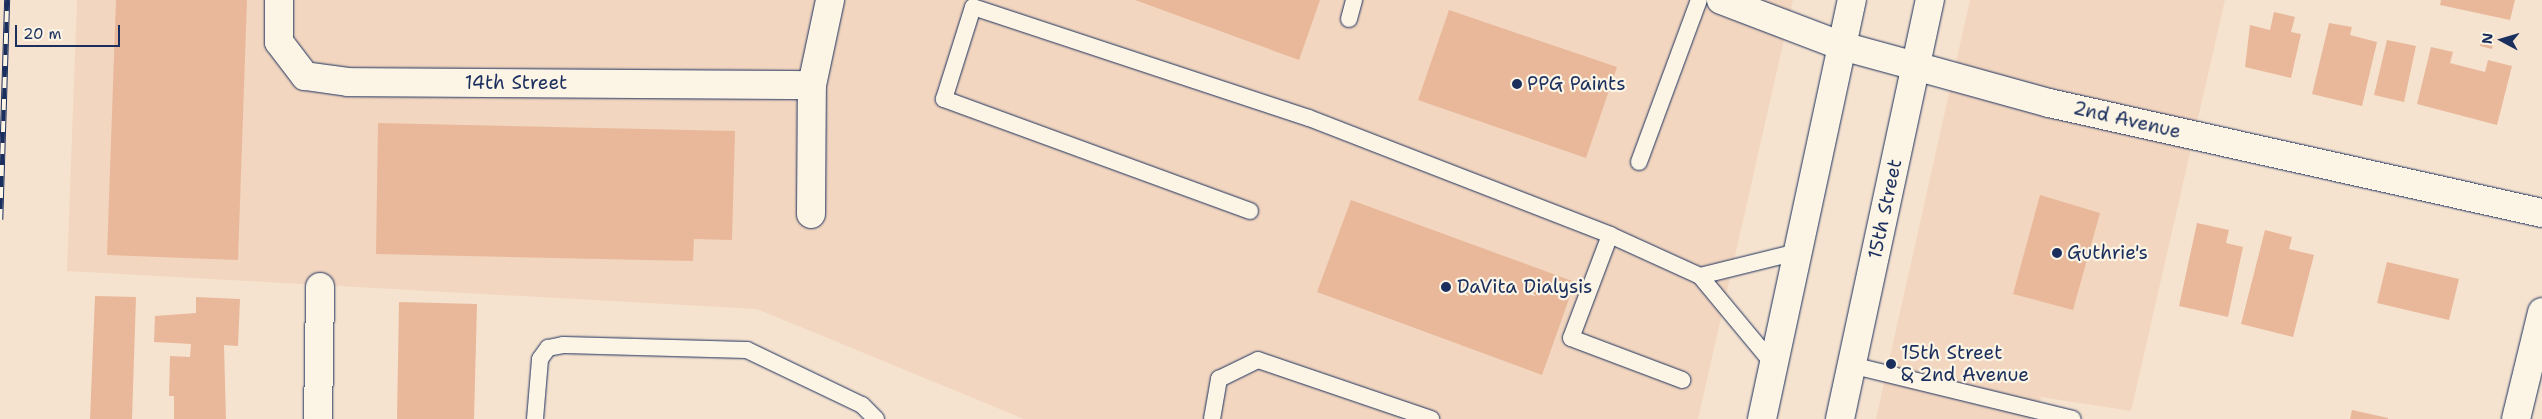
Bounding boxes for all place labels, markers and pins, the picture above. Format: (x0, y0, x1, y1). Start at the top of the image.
place label: PPG Paints (1527, 73, 1626, 95)
marker: PPG Paints (1511, 78, 1523, 90)
place label: Guthrie's (2067, 242, 2148, 264)
marker: Guthrie's (2051, 247, 2063, 259)
place label: DaVita Dialysis (1457, 276, 1592, 298)
marker: DaVita Dialysis (1439, 280, 1453, 294)
place label: 15th Street & 2nd Avenue (1901, 342, 2029, 386)
marker: 15th Street & 2nd Avenue (1885, 358, 1897, 370)

